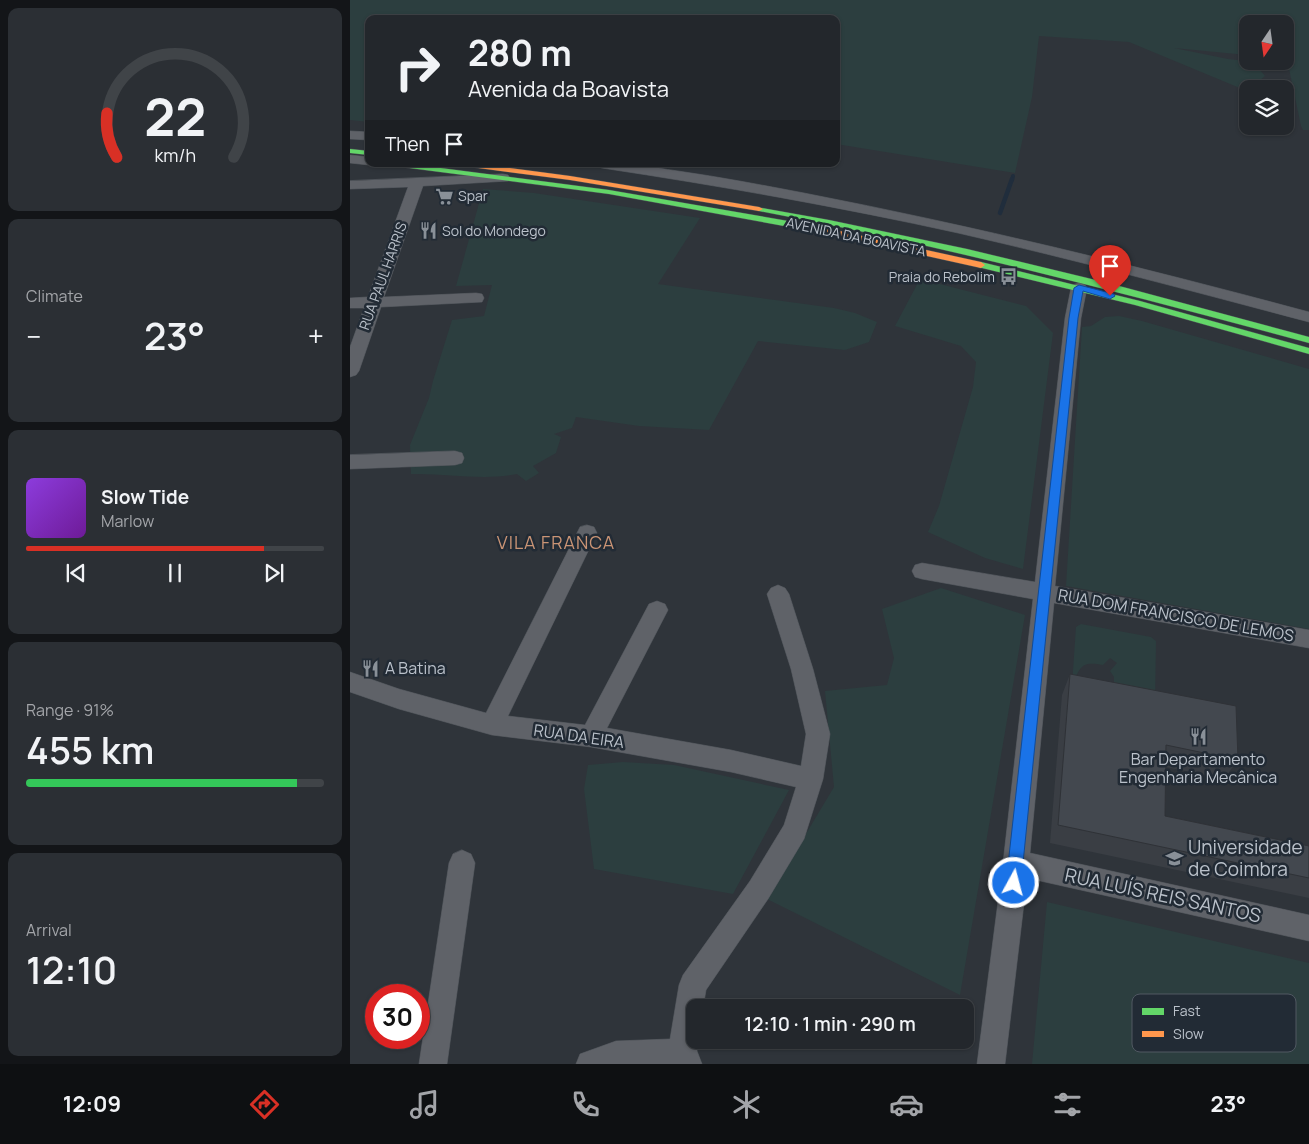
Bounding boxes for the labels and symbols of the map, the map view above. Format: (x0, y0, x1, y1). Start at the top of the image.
north arrow (1239, 15, 1294, 70)
supermarket icon: Spar (434, 186, 454, 206)
place label: Spar (458, 186, 488, 205)
street label: AVENIDA DA BOAVISTA (785, 212, 928, 261)
street label: RUA PAUL HARRIS (354, 219, 411, 332)
restaurant icon: Sol do Mondego (418, 221, 438, 241)
place label: Sol do Mondego (442, 221, 546, 240)
pin (1089, 245, 1131, 296)
place label: Praia do Rebolim (889, 267, 995, 286)
bus stop icon: Praia do Rebolim (999, 267, 1019, 287)
district label: VILA FRANCA (497, 530, 615, 554)
street label: RUA DOM FRANCISCO DE LEMOS (1056, 583, 1296, 647)
place label: A Batina (385, 657, 446, 679)
restaurant icon: A Batina (361, 658, 381, 678)
street label: RUA DA EIRA (532, 719, 626, 753)
restaurant icon: Bar Departamento Engenharia Mecânica (1188, 727, 1208, 747)
place label: Bar Departamento Engenharia Mecânica (1119, 748, 1277, 788)
place label: Universidade de Coimbra (1188, 834, 1303, 882)
school or university icon: Universidade de Coimbra (1164, 848, 1184, 868)
position arrow (987, 856, 1039, 908)
street label: RUA LUÍS REIS SANTOS (1063, 862, 1264, 929)
speed limit sign: 30 (365, 984, 430, 1049)
legend (1132, 994, 1296, 1052)
text: Fast (1173, 1001, 1201, 1020)
text: Slow (1173, 1024, 1204, 1043)

